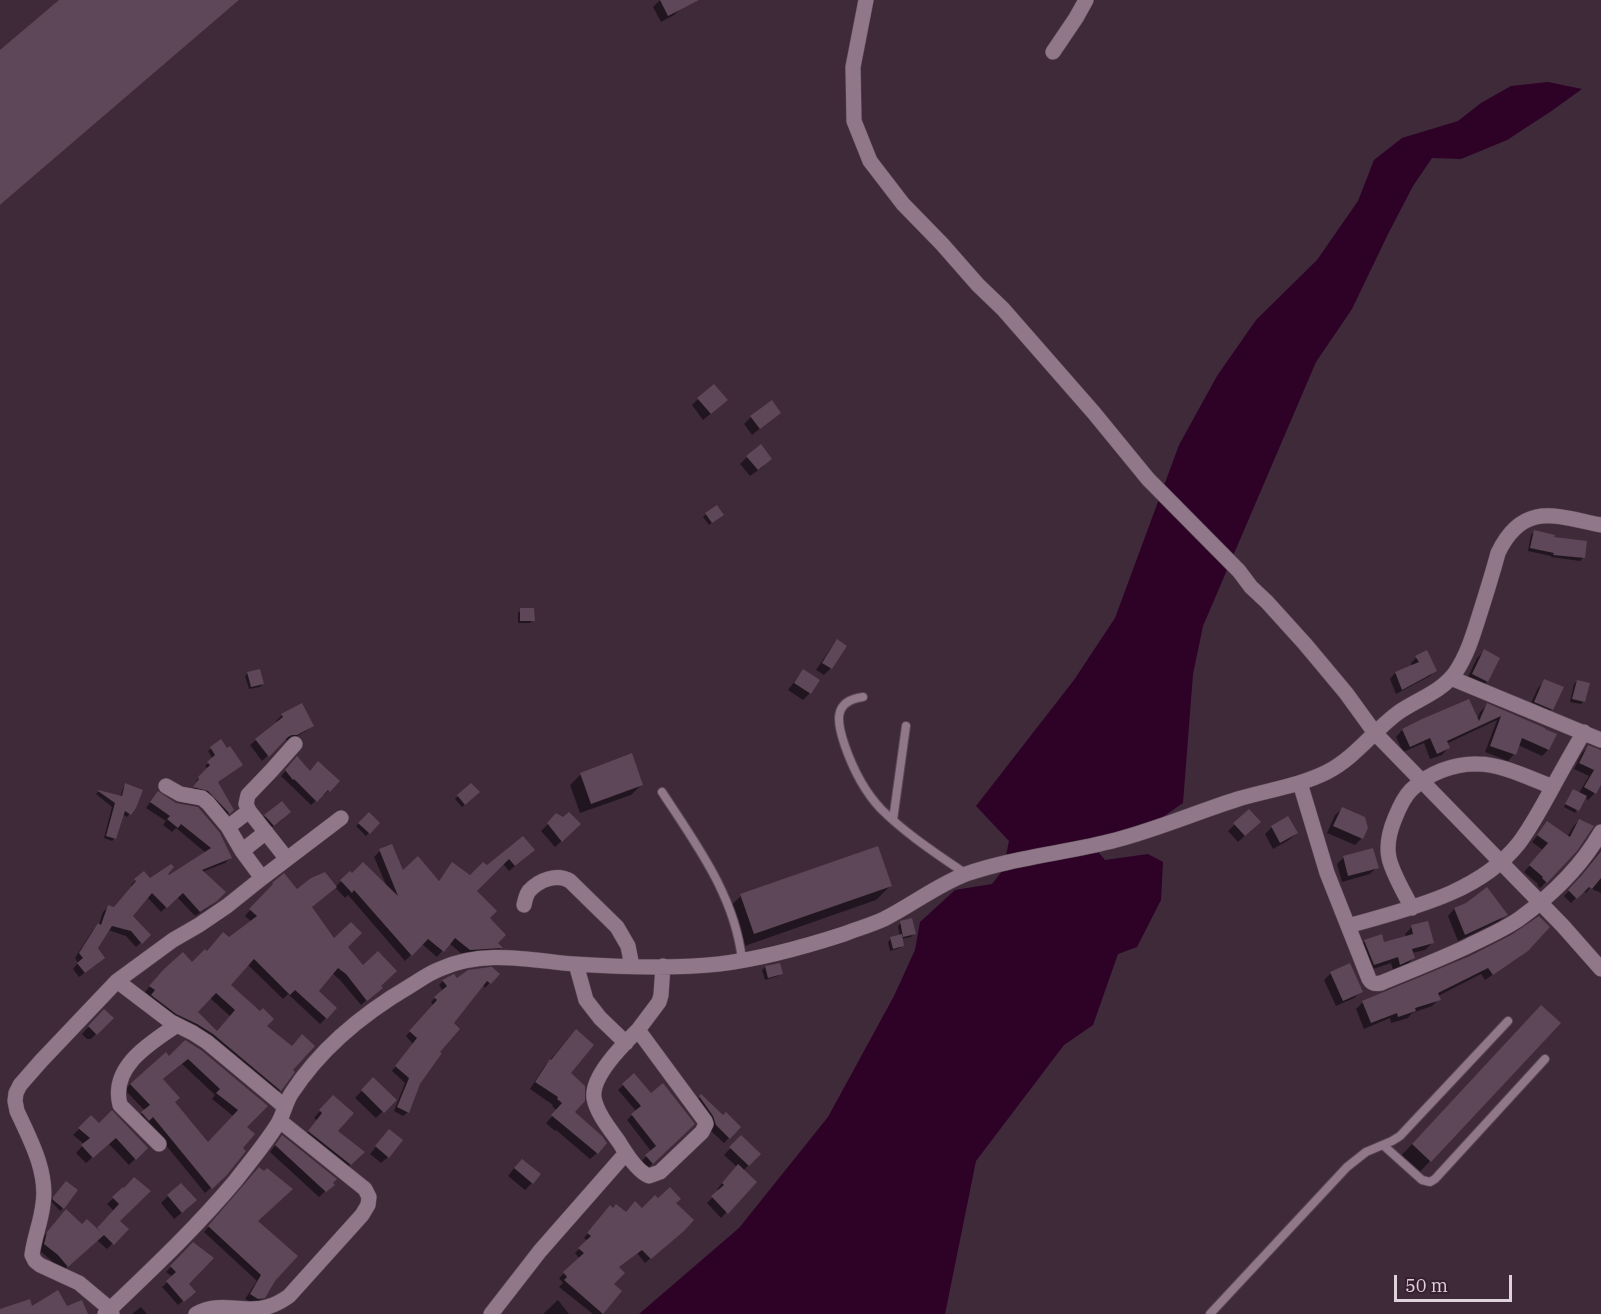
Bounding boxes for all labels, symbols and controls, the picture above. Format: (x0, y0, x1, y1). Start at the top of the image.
scale bar (1397, 1263, 1516, 1301)
text: 50 m (1405, 1274, 1448, 1297)

